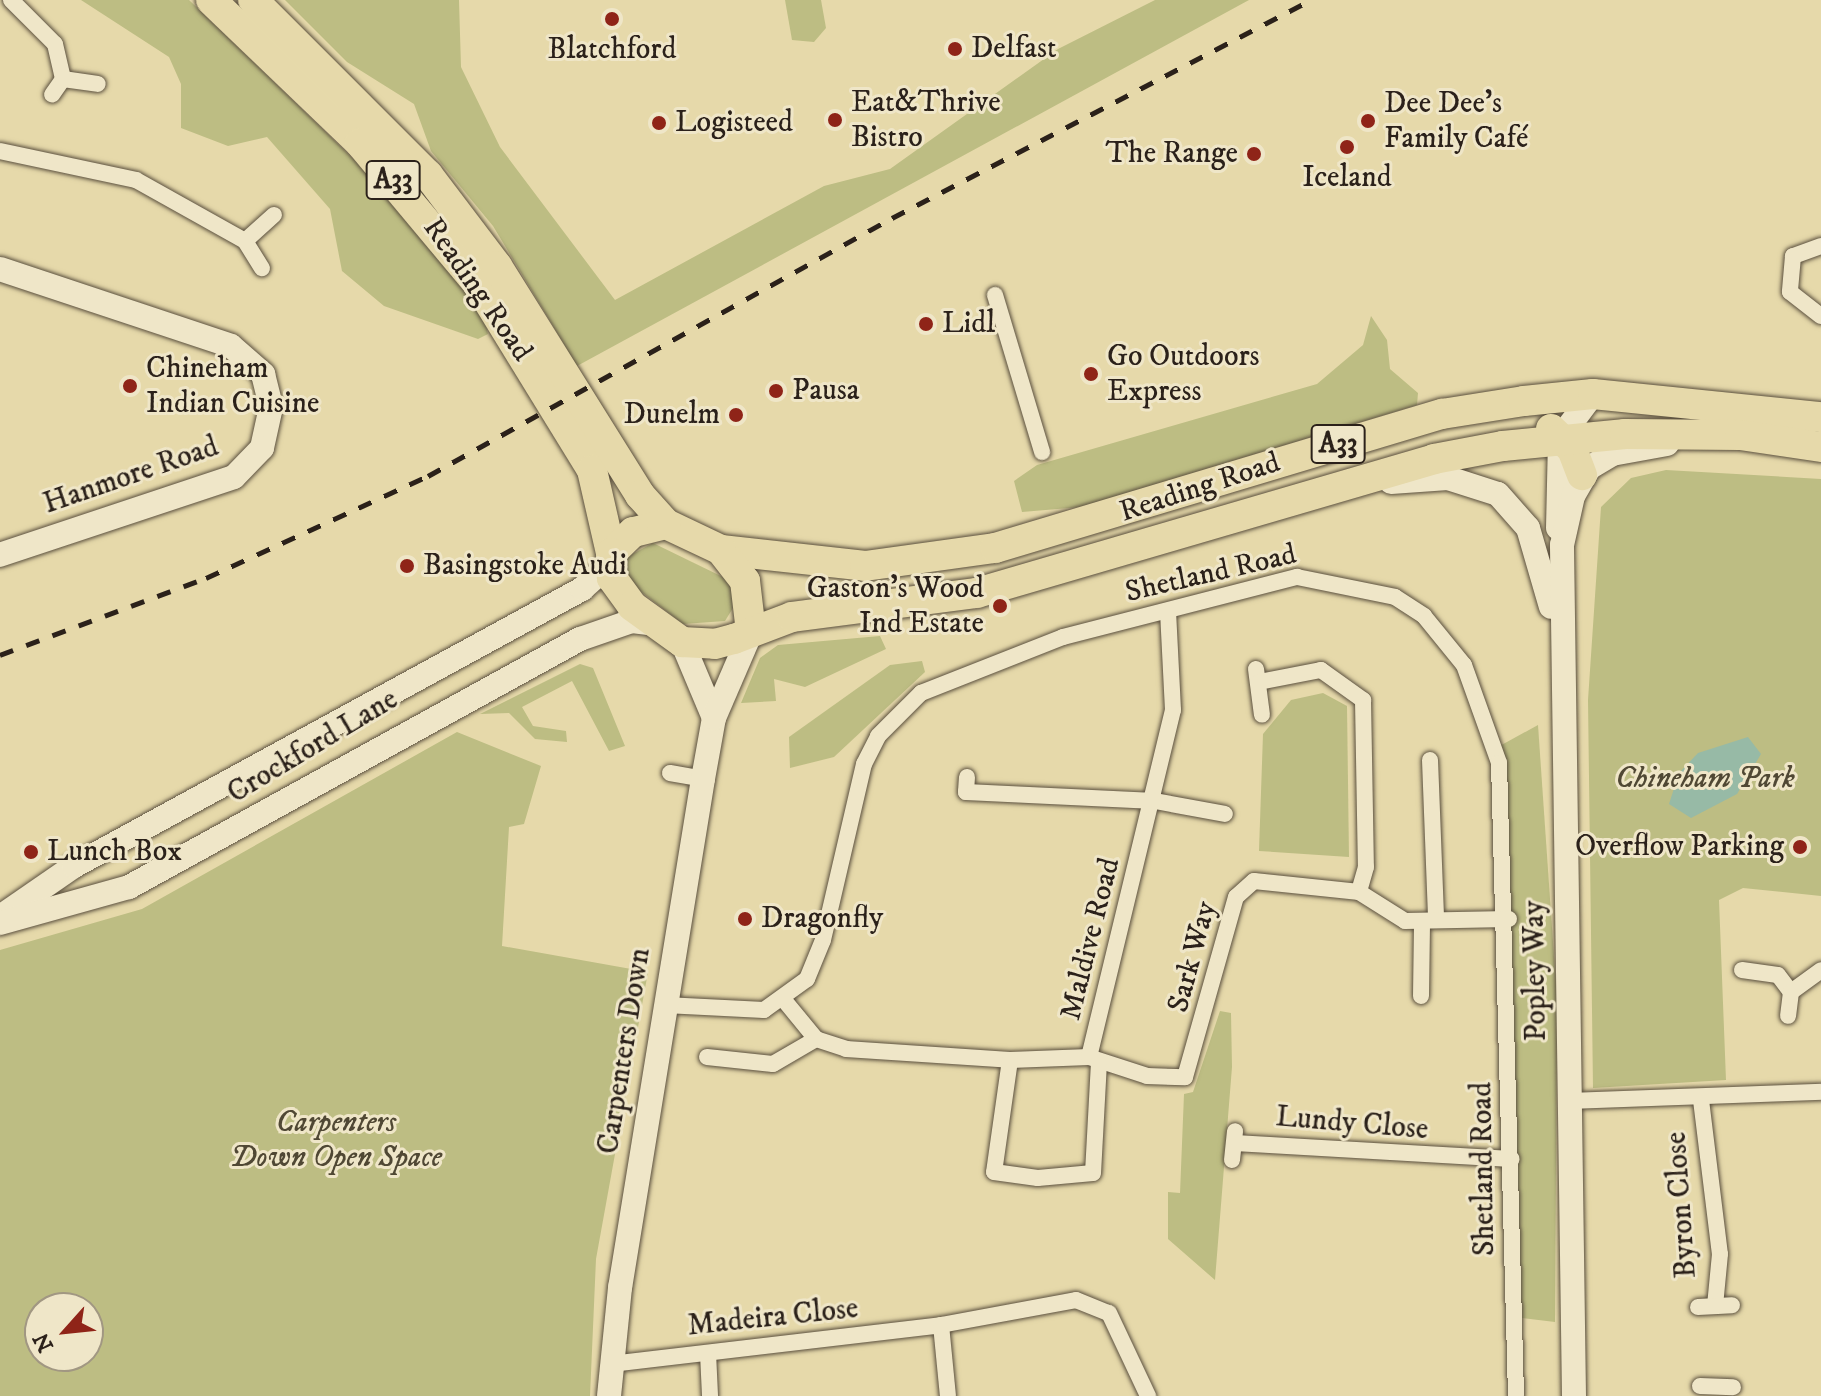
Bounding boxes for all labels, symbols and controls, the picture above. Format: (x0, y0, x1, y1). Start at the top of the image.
marker: Blatchford (603, 10, 621, 28)
place label: Delfast (971, 31, 1057, 67)
place label: Blatchford (548, 32, 676, 68)
marker: Delfast (946, 40, 964, 58)
place label: Eat&Thrive Bistro (851, 85, 1001, 156)
place label: Dee Dee's Family Café (1384, 86, 1528, 156)
place label: Logisteed (675, 105, 793, 141)
marker: Eat&Thrive Bistro (826, 111, 844, 129)
marker: Dee Dee's Family Café (1359, 112, 1377, 130)
marker: Logisteed (650, 114, 668, 132)
place label: The Range (1105, 136, 1238, 172)
marker: Iceland (1338, 138, 1356, 156)
marker: The Range (1245, 145, 1263, 163)
road number: A33 (365, 156, 421, 204)
place label: Iceland (1302, 160, 1392, 196)
street label: Reading Road (415, 211, 539, 369)
place label: Lidl (942, 306, 995, 342)
marker: Lidl (917, 315, 935, 333)
place label: Go Outdoors Express (1107, 339, 1260, 410)
place label: Chineham Indian Cuisine (146, 351, 319, 422)
marker: Go Outdoors Express (1082, 365, 1100, 383)
place label: Pausa (792, 373, 859, 409)
marker: Chineham Indian Cuisine (121, 377, 139, 395)
marker: Pausa (767, 382, 785, 400)
place label: Dunelm (624, 397, 720, 433)
marker: Dunelm (727, 406, 745, 424)
road number: A33 (1310, 420, 1366, 468)
street label: Hanmore Road (39, 429, 223, 523)
street label: Reading Road (1115, 445, 1285, 531)
street label: Shetland Road (1122, 537, 1300, 611)
place label: Basingstoke Audi (423, 548, 627, 584)
marker: Basingstoke Audi (398, 557, 416, 575)
place label: Gaston's Wood Ind Estate (807, 571, 984, 642)
marker: Gaston's Wood Ind Estate (991, 597, 1009, 615)
street label: Crockford Lane (221, 682, 405, 812)
park label: Chineham Park (1615, 761, 1795, 797)
place label: Overflow Parking (1575, 829, 1784, 865)
place label: Lunch Box (47, 834, 182, 870)
marker: Overflow Parking (1791, 838, 1809, 856)
marker: Lunch Box (22, 843, 40, 861)
street label: Maldive Road (1053, 854, 1129, 1024)
street label: Sark Way (1161, 898, 1225, 1016)
street label: Popley Way (1517, 900, 1555, 1042)
place label: Dragonfly (761, 901, 883, 937)
marker: Dragonfly (736, 910, 754, 928)
street label: Carpenters Down (591, 945, 659, 1157)
street label: Shetland Road (1464, 1082, 1504, 1256)
street label: Lundy Close (1274, 1099, 1430, 1149)
park label: Carpenters Down Open Space (230, 1105, 442, 1176)
street label: Byron Close (1659, 1130, 1705, 1280)
street label: Madeira Close (686, 1291, 860, 1345)
north arrow (24, 1292, 104, 1372)
text: N (28, 1328, 60, 1356)

